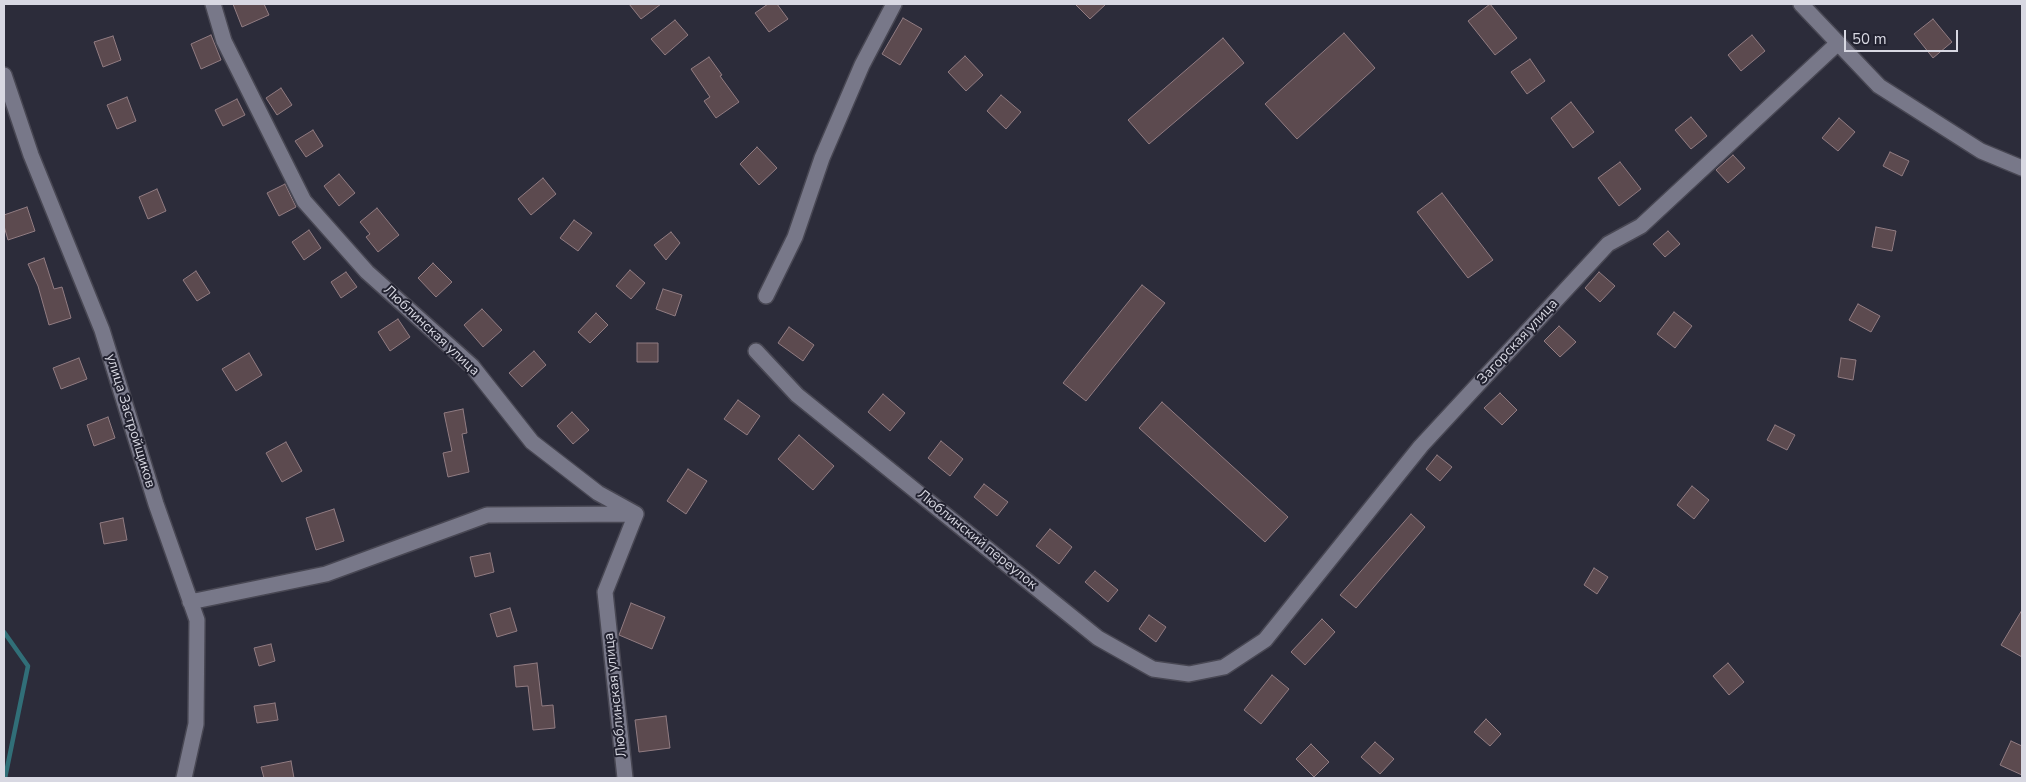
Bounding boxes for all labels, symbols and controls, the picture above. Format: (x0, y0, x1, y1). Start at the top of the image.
scale bar (1846, 20, 1960, 52)
text: 50 m (1852, 29, 1887, 49)
street label: Люблинская улица (380, 282, 482, 380)
street label: Загорская улица (1474, 296, 1562, 388)
street label: улица Застройщиков (102, 352, 158, 490)
street label: Люблинский переулок (914, 487, 1040, 593)
street label: Люблинская улица (601, 632, 631, 758)

